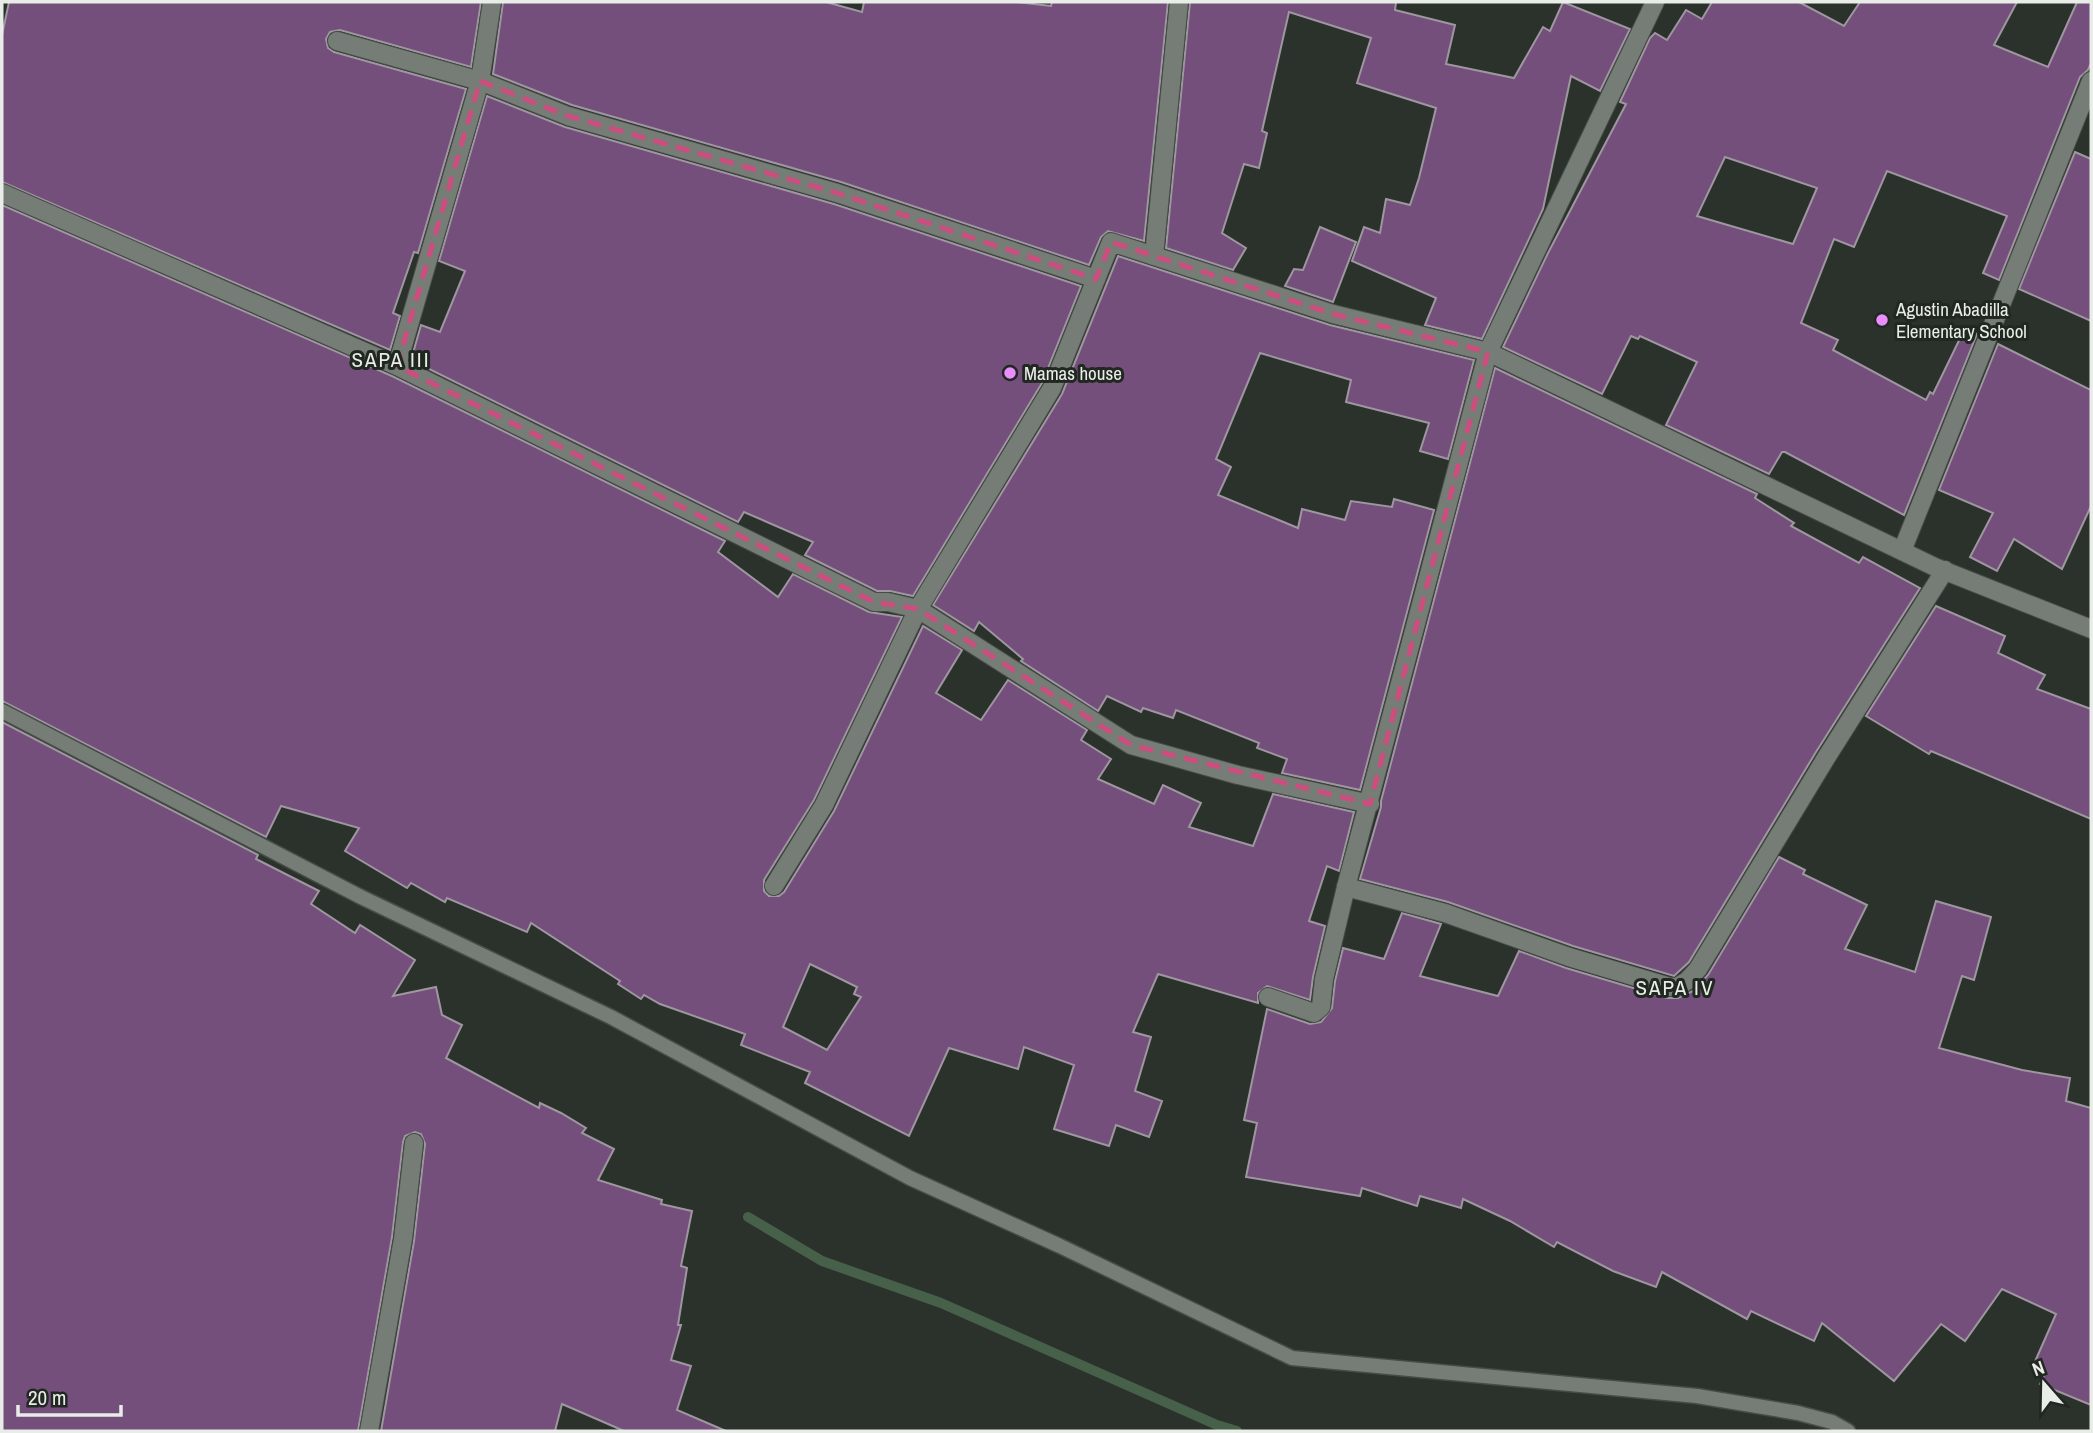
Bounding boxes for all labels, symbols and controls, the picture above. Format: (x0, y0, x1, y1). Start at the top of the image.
place label: Agustin Abadilla Elementary School (1895, 296, 2027, 344)
marker: Agustin Abadilla Elementary School (1874, 312, 1890, 328)
district label: SAPA III (352, 345, 430, 374)
place label: Mamas house (1024, 360, 1122, 386)
marker: Mamas house (1002, 365, 1018, 381)
district label: SAPA IV (1636, 973, 1714, 1002)
north arrow (2009, 1349, 2079, 1419)
text: N (2028, 1354, 2048, 1382)
scale bar (18, 1374, 121, 1418)
text: 20 m (28, 1383, 66, 1412)

